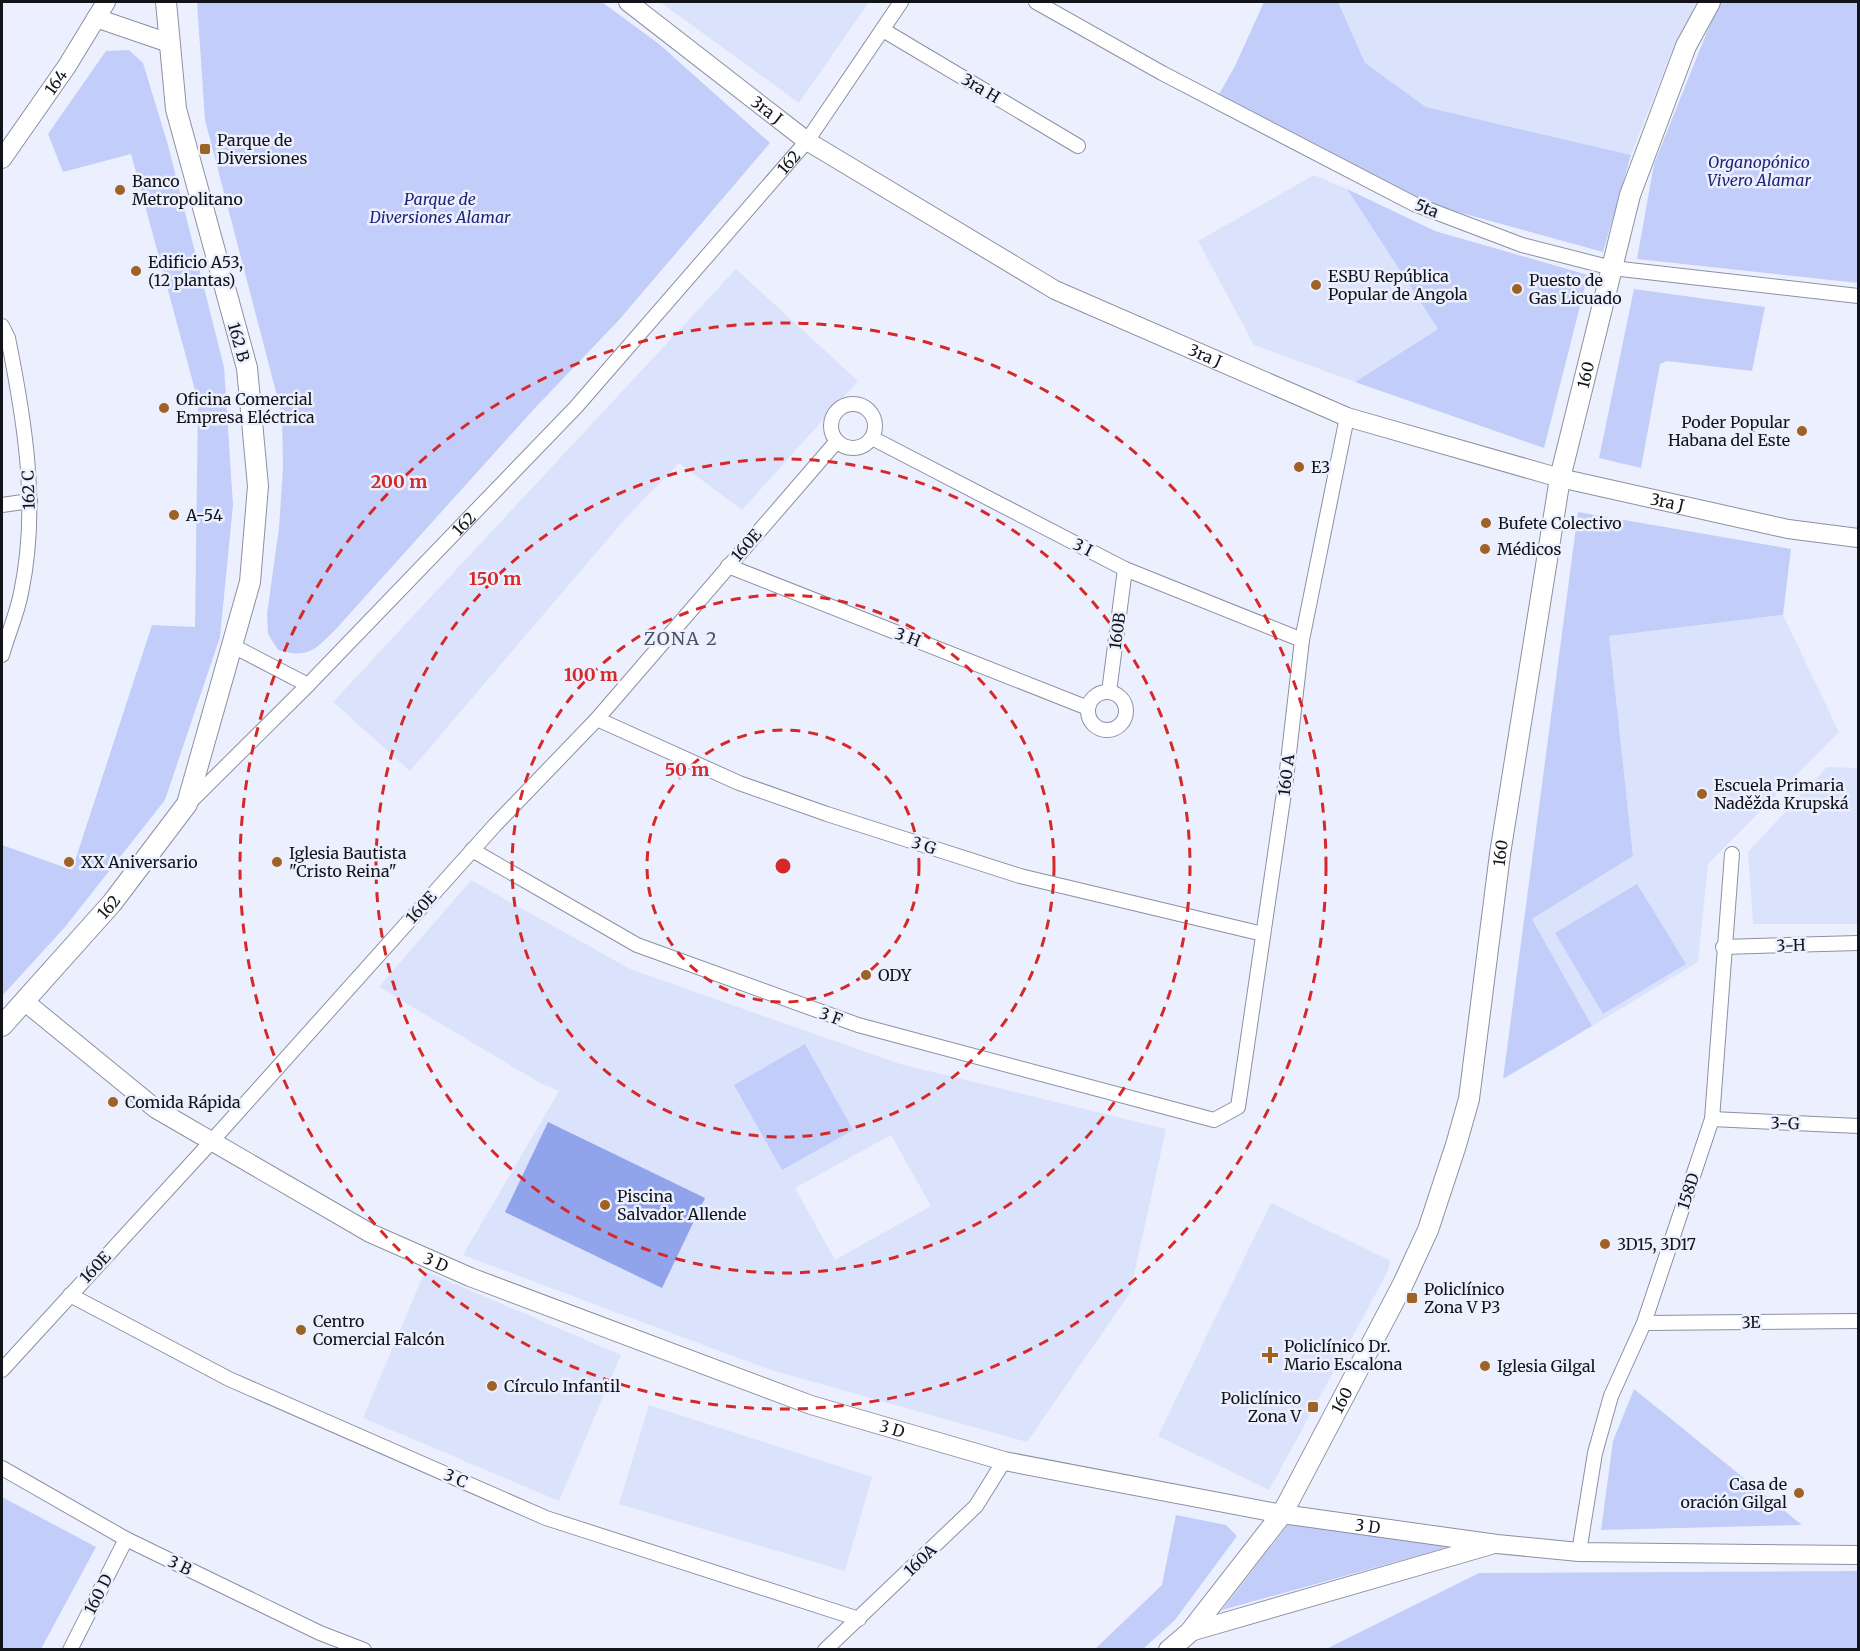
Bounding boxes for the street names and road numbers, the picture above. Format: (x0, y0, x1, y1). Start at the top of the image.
street label: 164 (40, 65, 72, 98)
street label: 3ra H (958, 69, 1004, 107)
street label: 3ra J (747, 92, 787, 128)
street label: 162 (773, 146, 804, 178)
street label: 5ta (1412, 194, 1442, 222)
street label: 162 B (224, 320, 254, 364)
street label: 3ra J (1186, 339, 1225, 371)
street label: 160 (1573, 359, 1598, 390)
street label: 162 C (17, 470, 39, 510)
street label: 3ra J (1649, 489, 1686, 516)
street label: 162 (448, 507, 480, 539)
street label: 160E (727, 524, 766, 565)
street label: 3 I (1070, 534, 1096, 560)
street label: 160B (1105, 611, 1129, 651)
street label: 3 H (892, 623, 924, 651)
street label: 160 A (1274, 752, 1299, 797)
street label: 3 G (909, 832, 939, 858)
street label: 160 (1489, 838, 1512, 867)
street label: 160E (401, 886, 441, 927)
street label: 162 (93, 891, 125, 923)
street label: 3-H (1776, 934, 1806, 956)
street label: 3 F (817, 1003, 845, 1029)
street label: 3-G (1770, 1113, 1800, 1134)
street label: 158D (1673, 1170, 1703, 1212)
street label: 160E (75, 1246, 115, 1287)
street label: 3 D (421, 1248, 451, 1276)
street label: 3E (1741, 1312, 1761, 1332)
street label: 160 (1327, 1384, 1357, 1416)
street label: 3 D (877, 1415, 907, 1442)
street label: 3 C (441, 1464, 471, 1492)
street label: 3 D (1354, 1514, 1382, 1538)
street label: 160A (900, 1539, 941, 1580)
street label: 3 B (165, 1551, 195, 1579)
street label: 160 D (79, 1571, 117, 1617)

